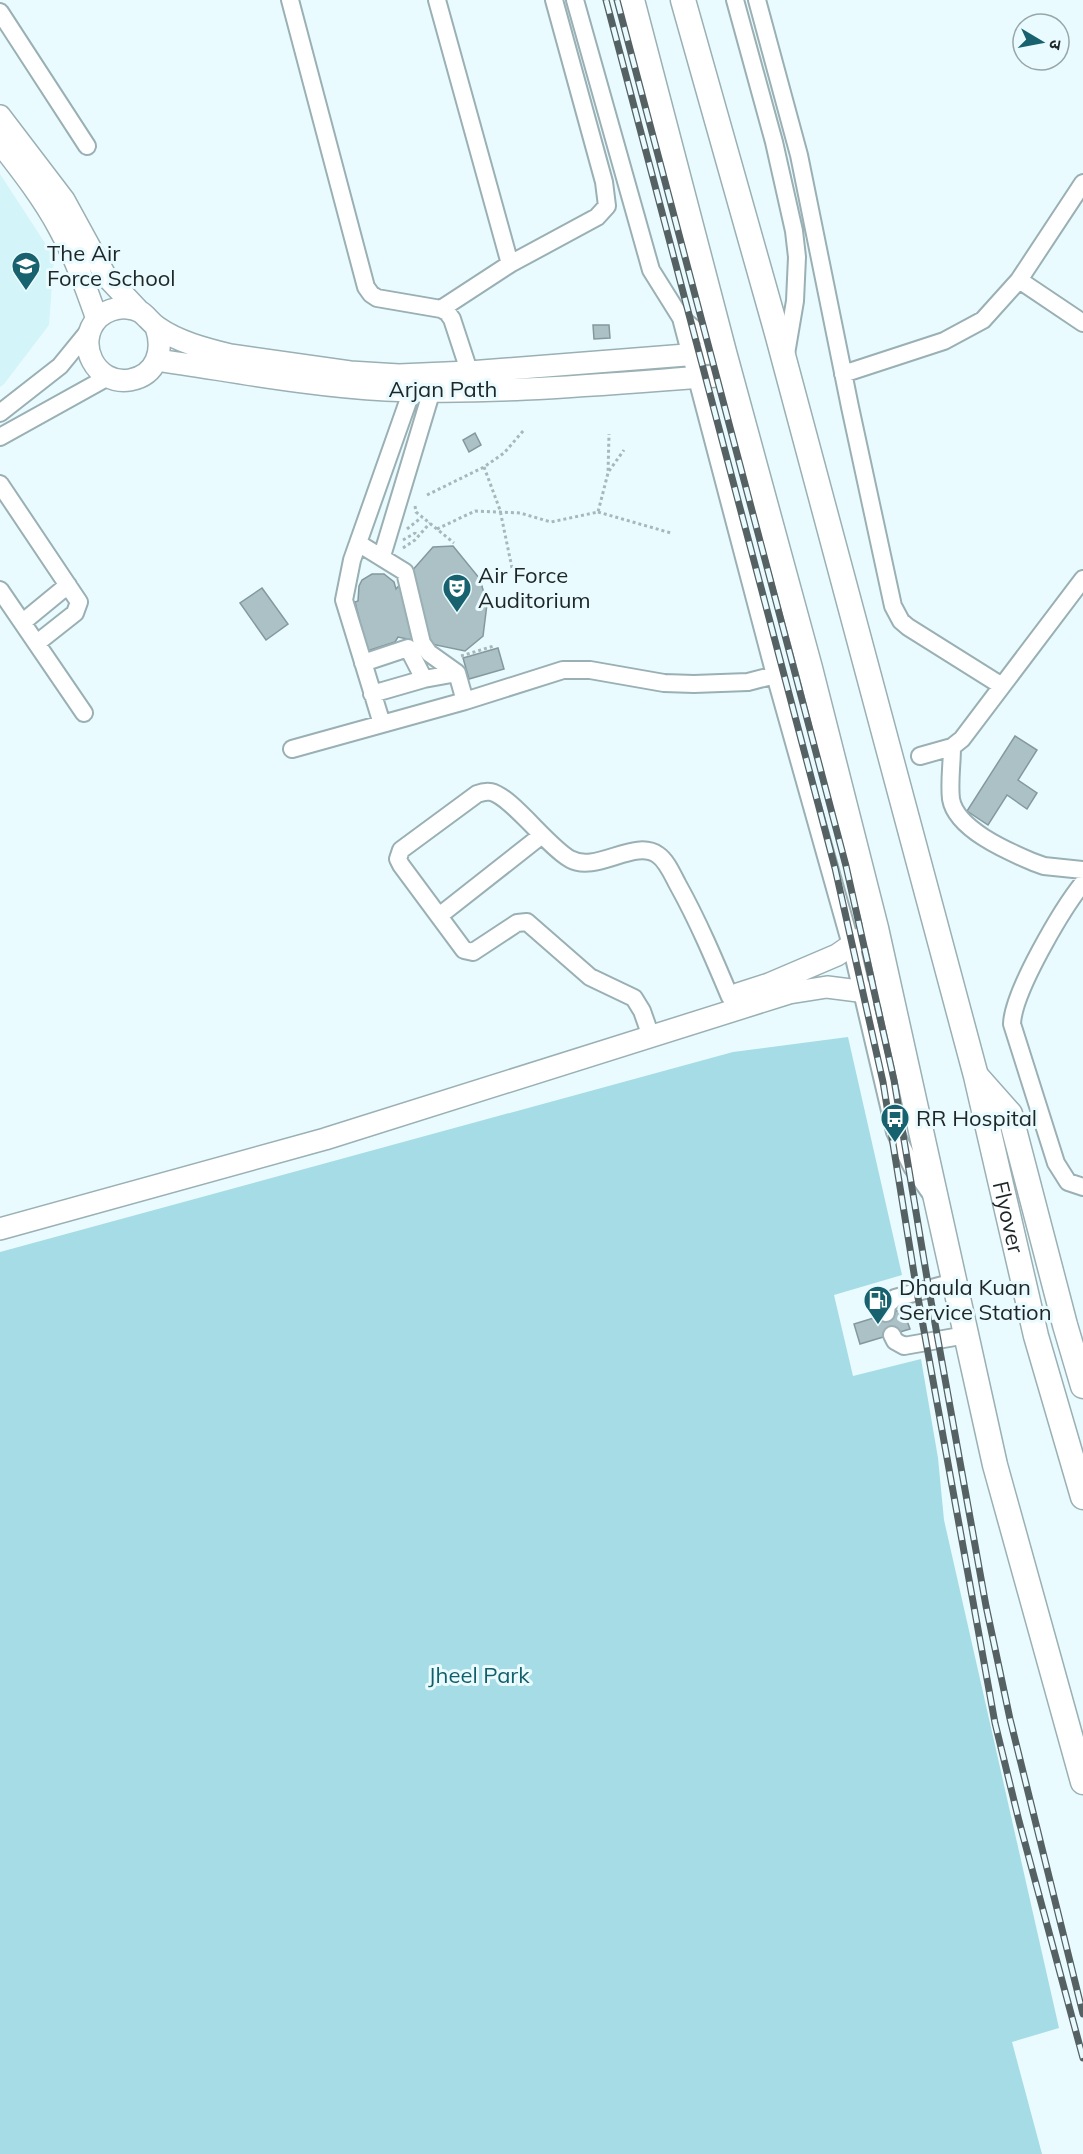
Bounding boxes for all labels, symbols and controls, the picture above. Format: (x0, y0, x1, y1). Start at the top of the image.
north arrow (1011, 12, 1071, 72)
text: उ (1045, 38, 1066, 52)
place label: The Air Force School (47, 239, 176, 292)
school or university icon: The Air Force School (10, 250, 42, 292)
street label: Arjan Path (389, 375, 497, 403)
place label: Air Force Auditorium (478, 561, 591, 614)
theatre icon: Air Force Auditorium (441, 572, 473, 614)
bus stop icon: RR Hospital (879, 1102, 911, 1144)
place label: RR Hospital (916, 1104, 1037, 1132)
street label: Flyover (987, 1178, 1030, 1256)
place label: Dhaula Kuan Service Station (899, 1273, 1052, 1326)
fuel station icon: Dhaula Kuan Service Station (862, 1284, 894, 1326)
park label: Jheel Park (428, 1661, 530, 1689)

